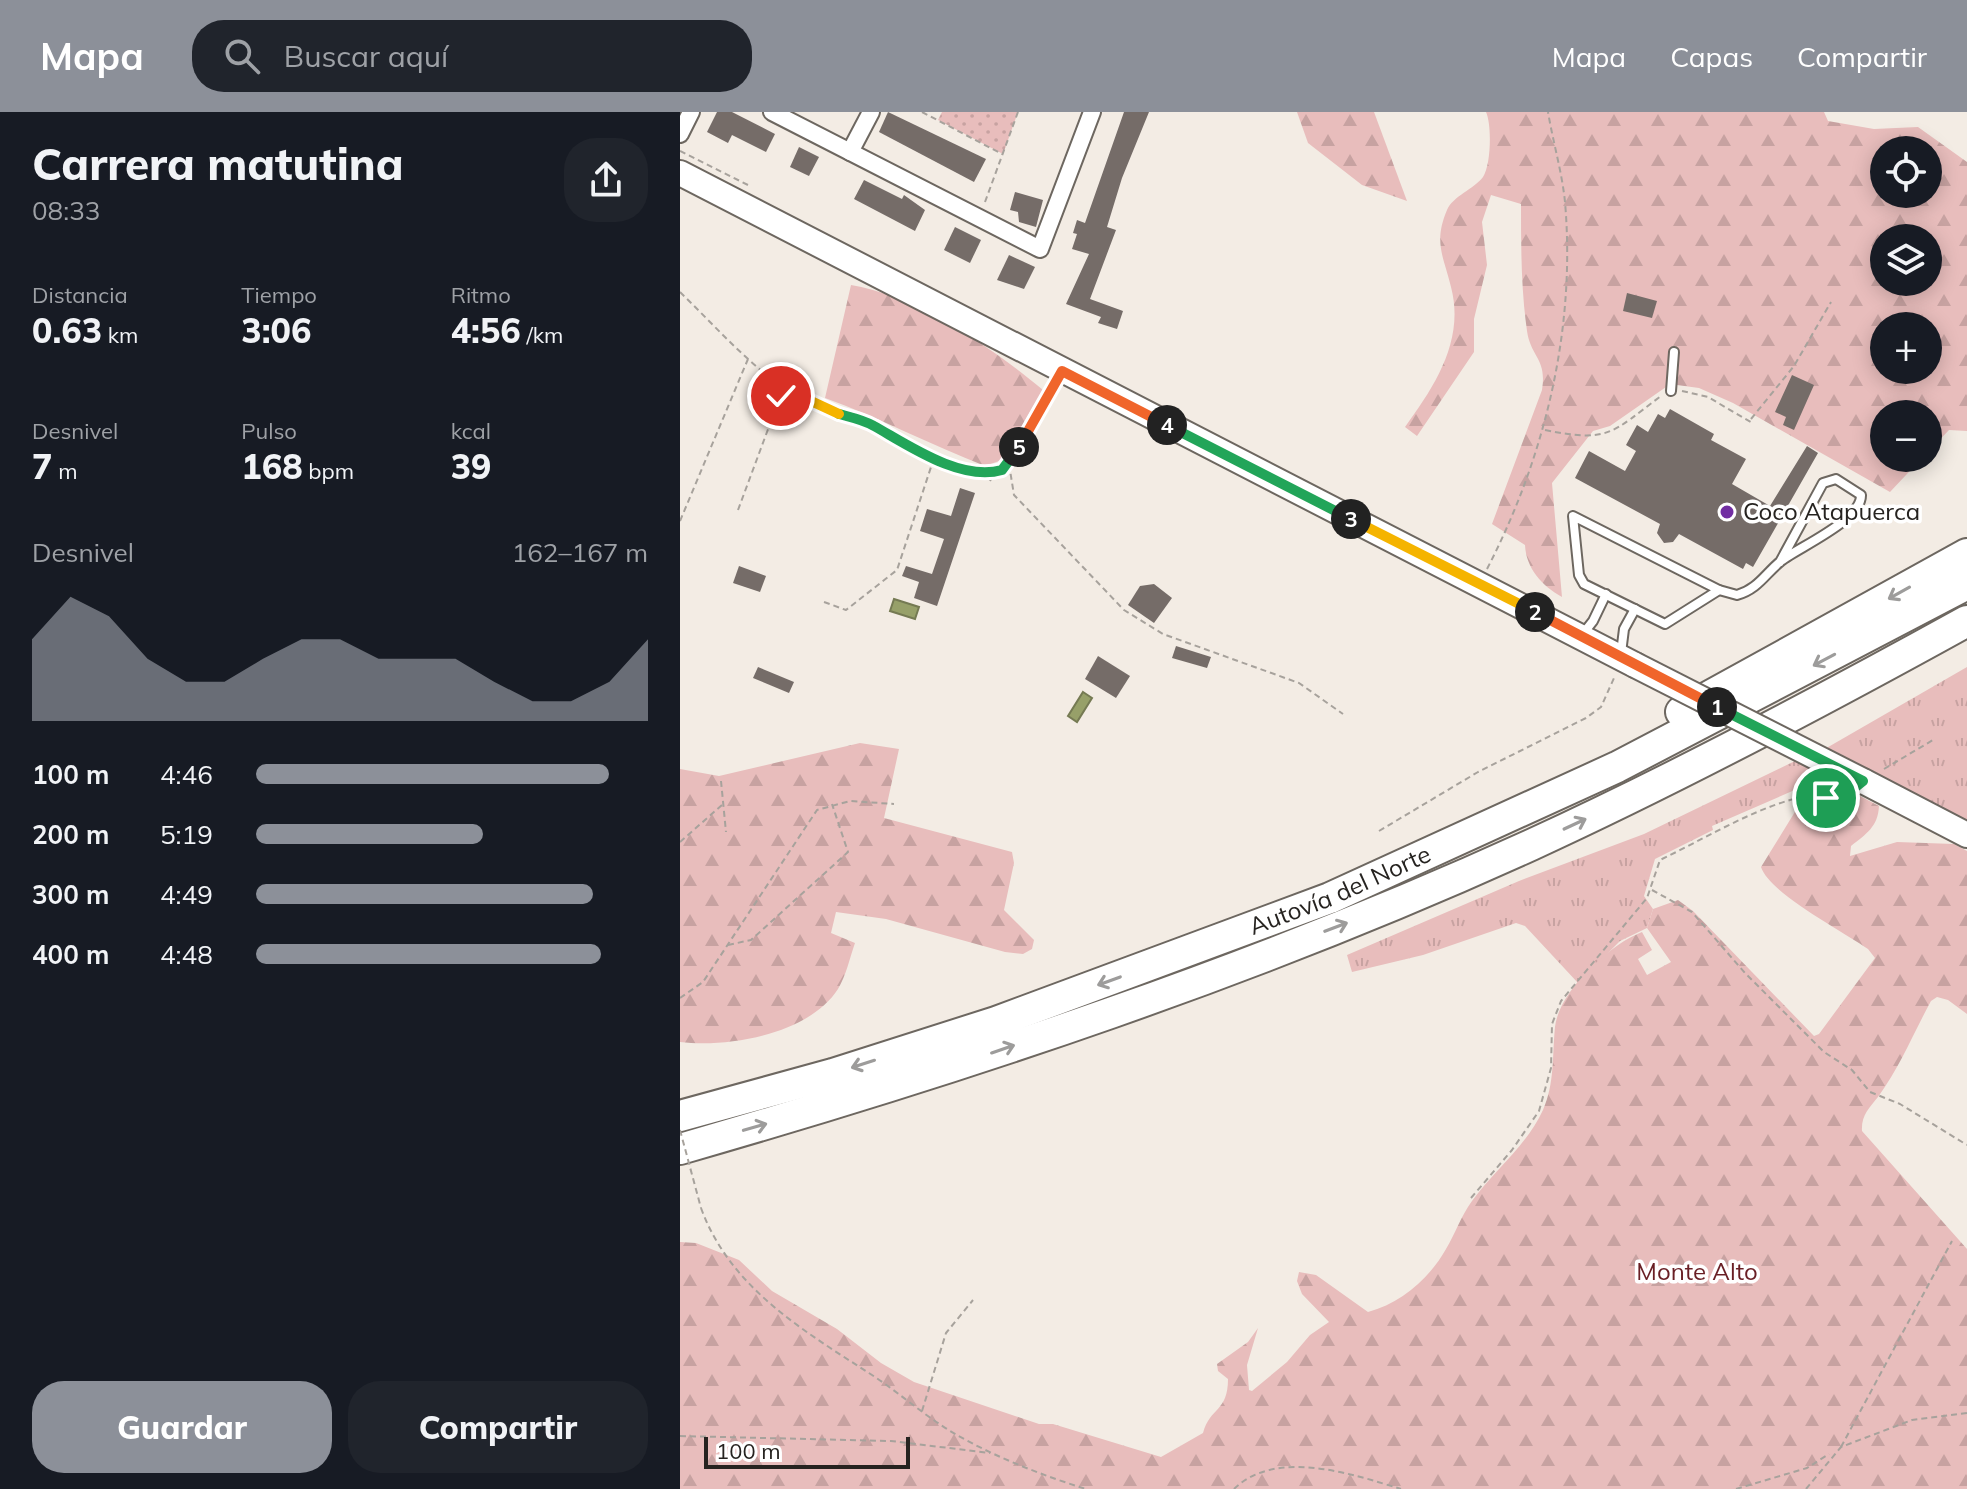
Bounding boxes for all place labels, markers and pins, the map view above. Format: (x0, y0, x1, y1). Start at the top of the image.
pin (747, 362, 815, 430)
pin: 4 (1147, 405, 1187, 445)
pin: 5 (999, 427, 1039, 467)
place label: Coco Atapuerca (1743, 496, 1920, 526)
pin: 3 (1331, 499, 1371, 539)
marker: Coco Atapuerca (1718, 503, 1736, 521)
pin: 2 (1515, 592, 1555, 632)
pin: 1 (1697, 687, 1737, 727)
pin (1792, 764, 1860, 832)

